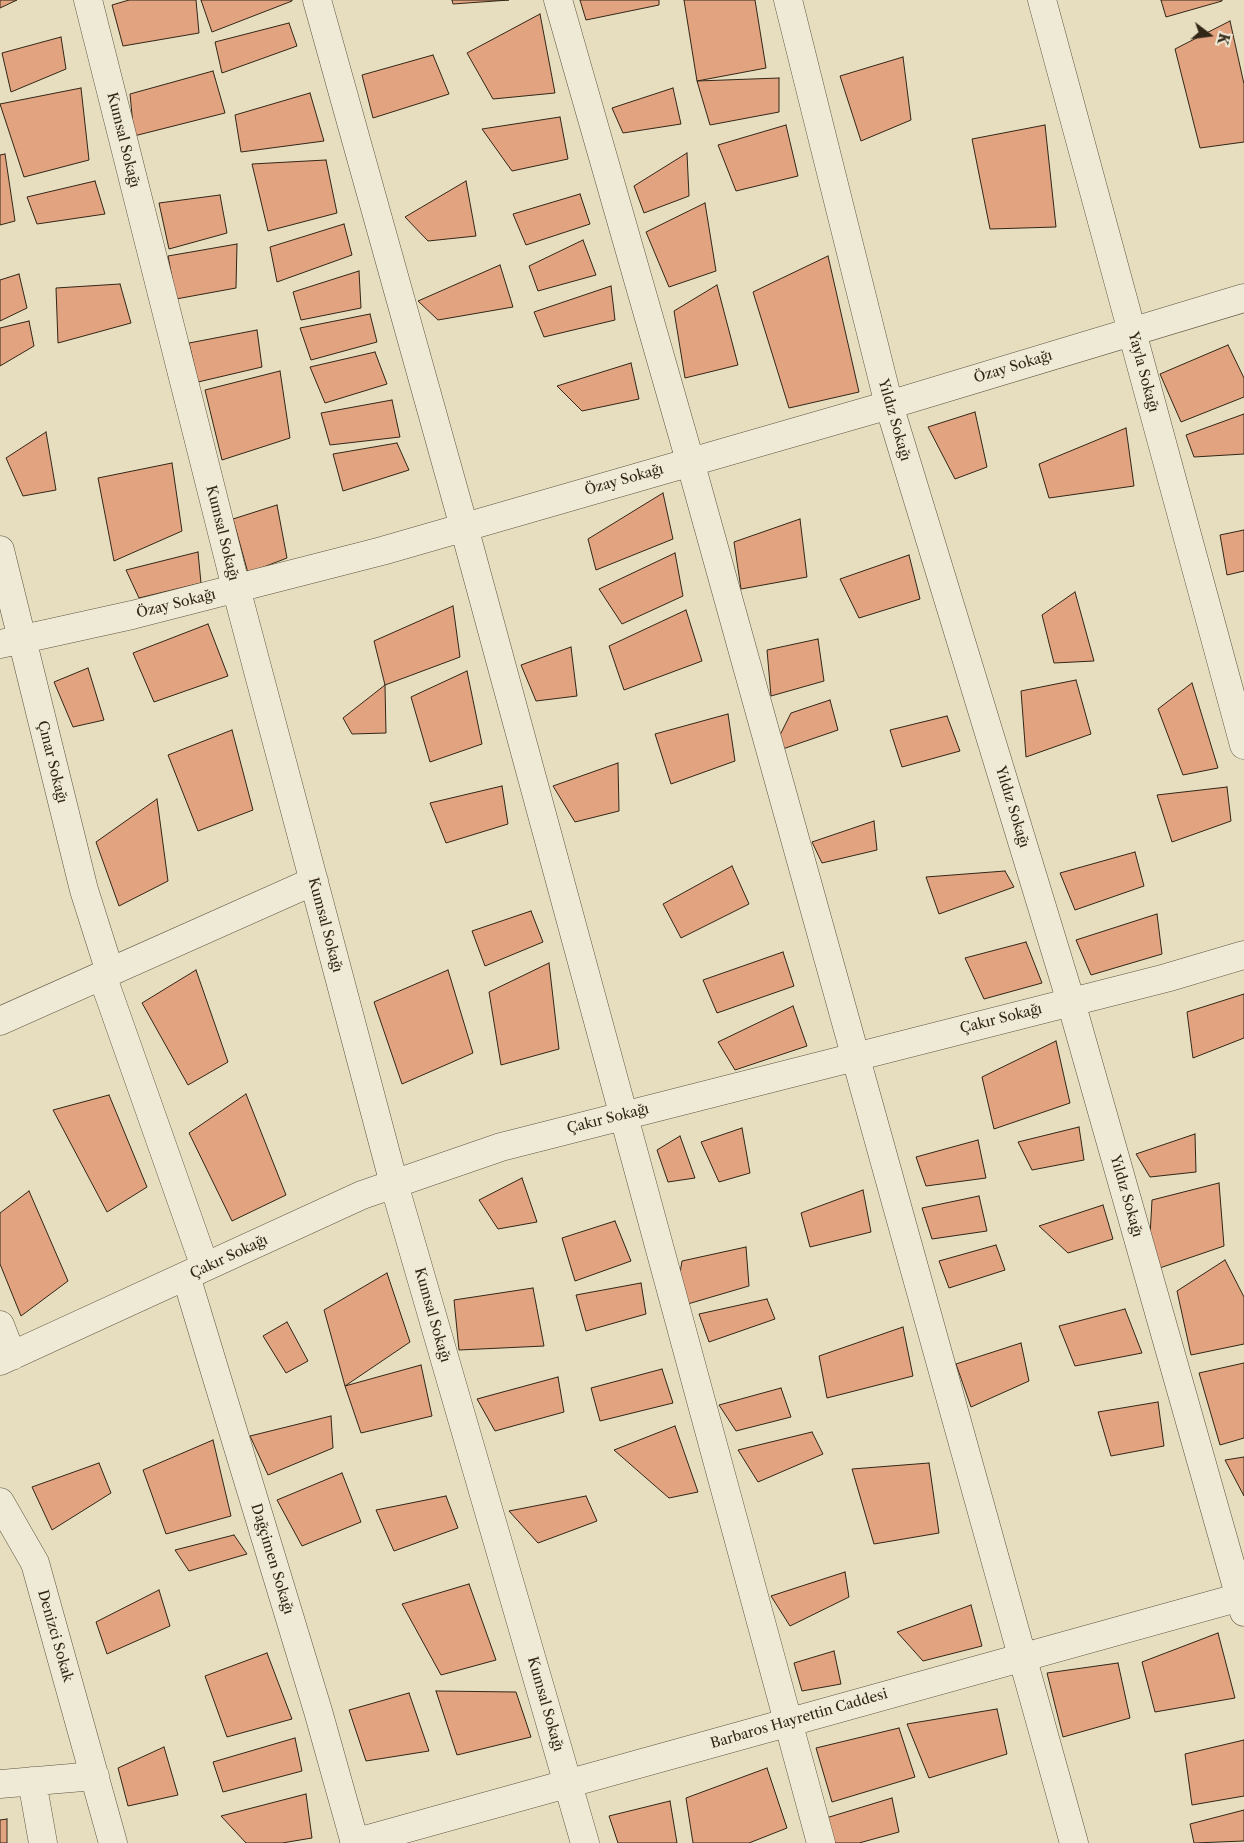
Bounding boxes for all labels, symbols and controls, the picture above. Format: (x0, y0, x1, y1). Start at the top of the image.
north arrow (1184, 10, 1234, 60)
text: K (1213, 31, 1234, 47)
street label: Kumsal Sokağı (103, 91, 143, 189)
street label: Yayla Sokağı (1124, 330, 1162, 414)
street label: Özay Sokağı (972, 347, 1054, 387)
street label: Yıldız Sokağı (874, 377, 914, 463)
street label: Özay Sokağı (583, 461, 665, 499)
street label: Kumsal Sokağı (202, 484, 242, 582)
street label: Özay Sokağı (135, 586, 217, 622)
street label: Çınar Sokağı (34, 719, 70, 805)
street label: Yıldız Sokağı (992, 764, 1032, 850)
street label: Kumsal Sokağı (304, 876, 346, 974)
street label: Çakır Sokağı (958, 1001, 1044, 1037)
street label: Çakır Sokağı (565, 1101, 651, 1137)
street label: Yıldız Sokağı (1106, 1153, 1146, 1239)
street label: Çakır Sokağı (187, 1232, 271, 1282)
street label: Kumsal Sokağı (410, 1266, 454, 1364)
street label: Dağçimen Sokağı (247, 1502, 297, 1616)
street label: Denizci Sokak (34, 1588, 76, 1684)
street label: Kumsal Sokağı (523, 1655, 567, 1753)
street label: Barbaros Hayrettin Caddesi (709, 1686, 889, 1752)

